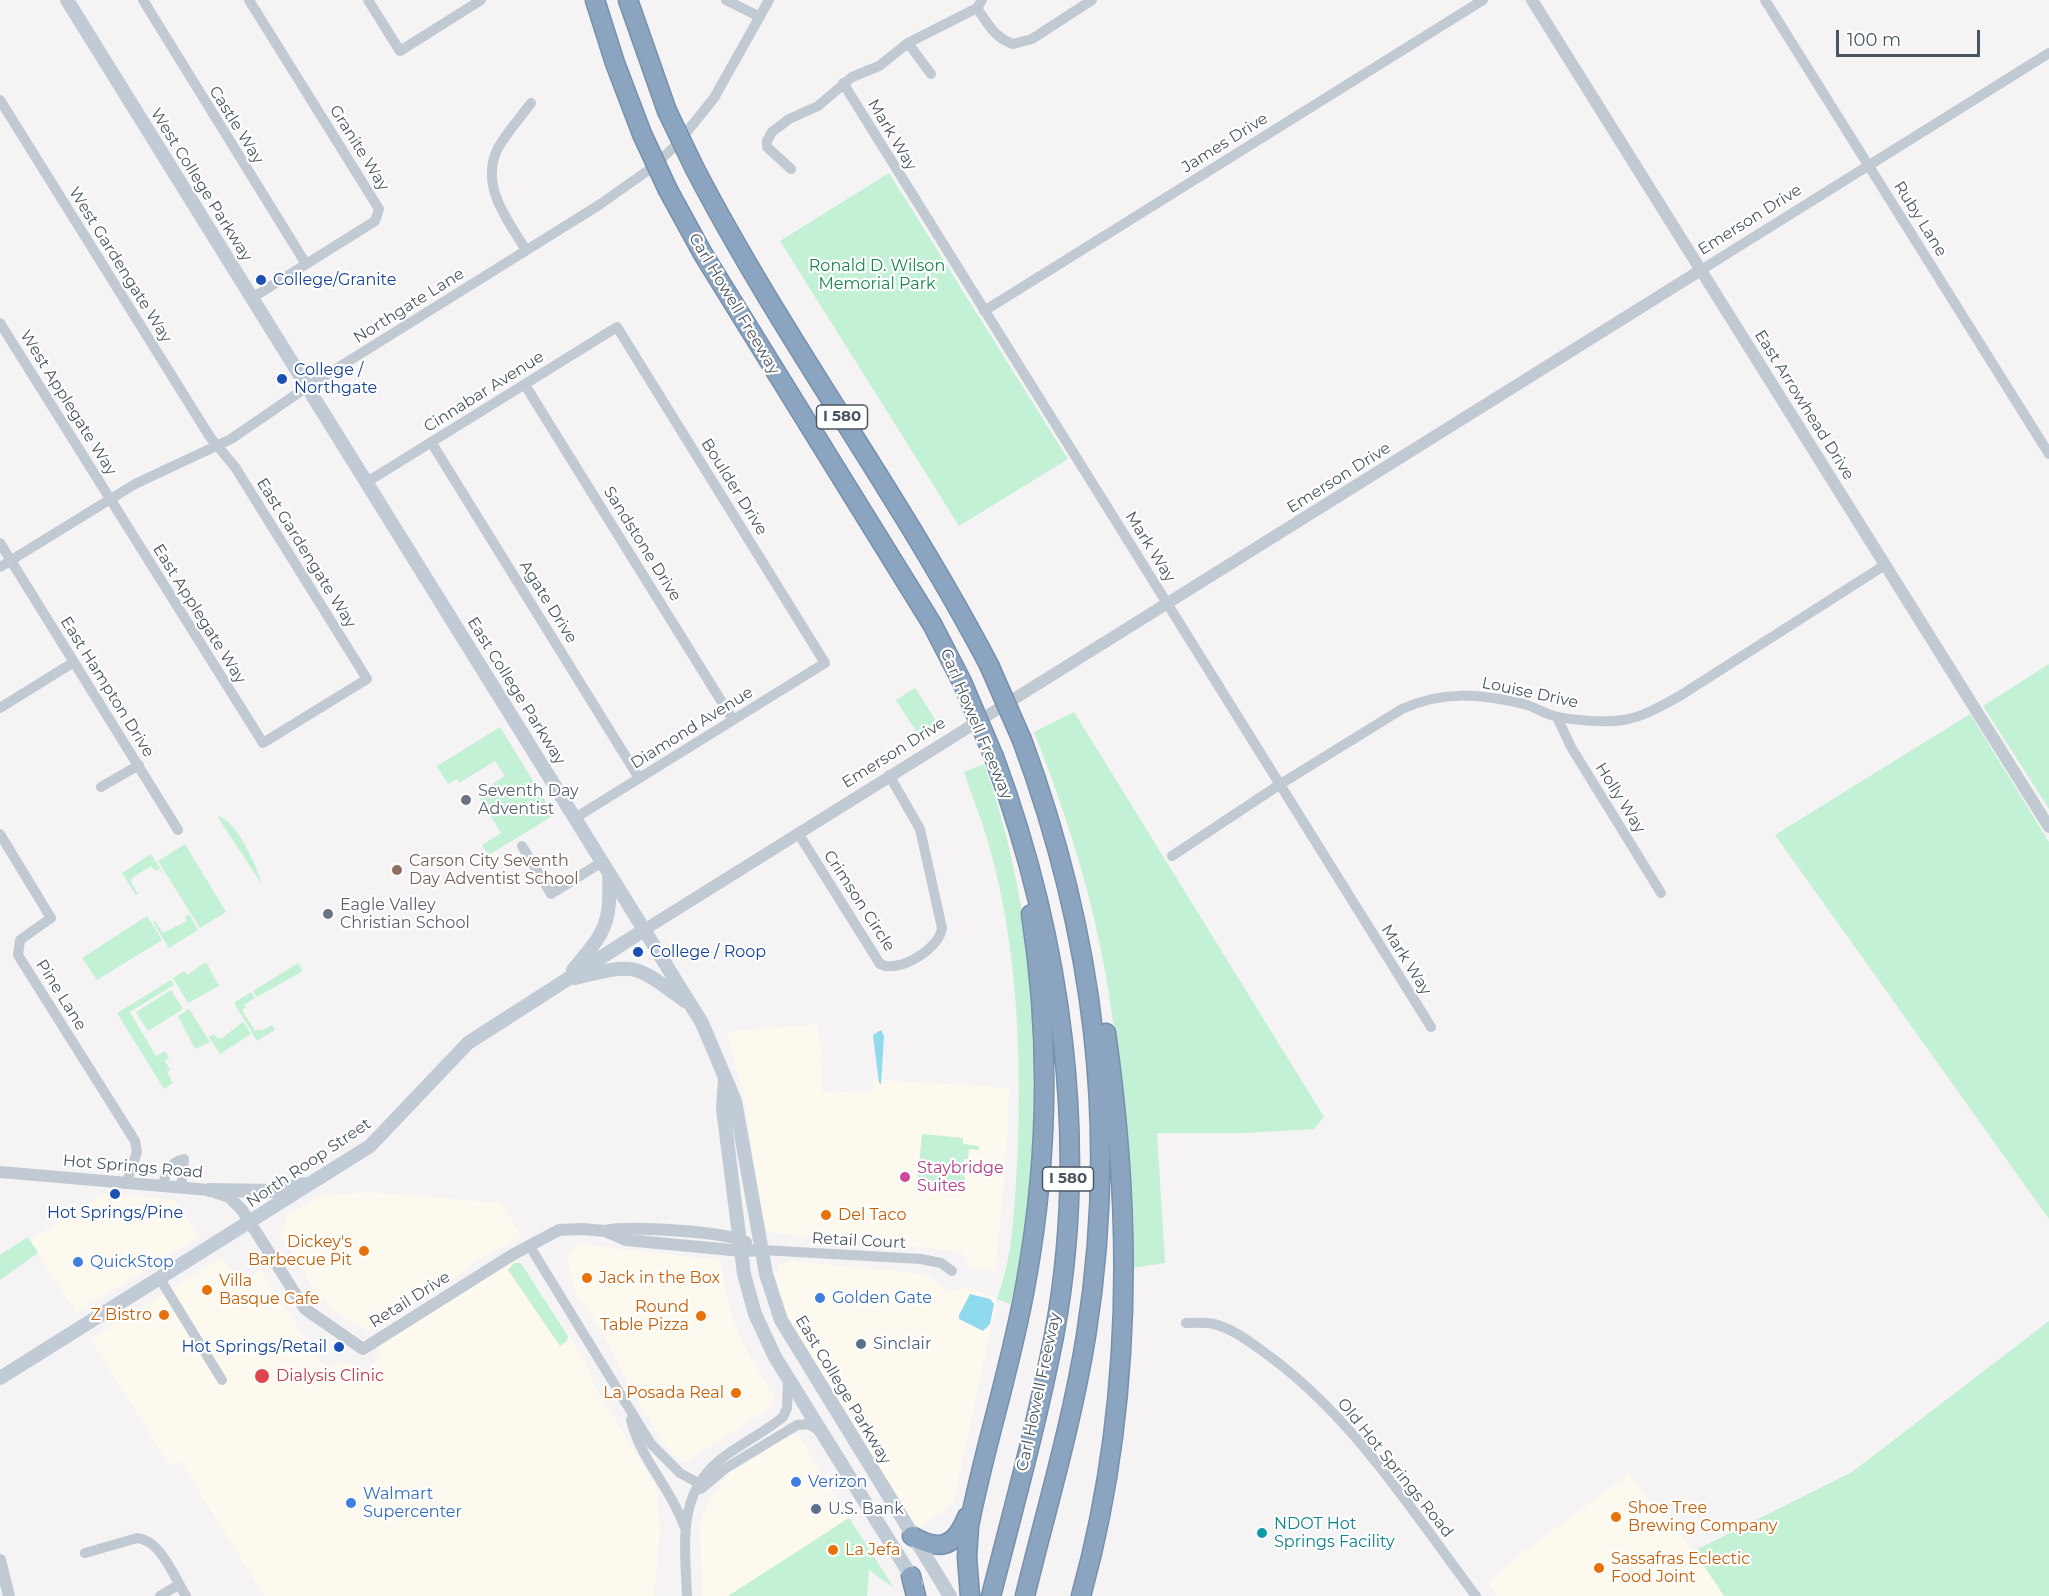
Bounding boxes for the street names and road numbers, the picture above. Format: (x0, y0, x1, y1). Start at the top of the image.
street label: Castle Way (205, 83, 267, 167)
street label: Mark Way (863, 96, 921, 174)
street label: Granite Way (325, 102, 393, 194)
street label: West College Parkway (146, 105, 256, 265)
street label: James Drive (1178, 109, 1272, 177)
street label: Ruby Lane (1889, 178, 1951, 260)
street label: Emerson Drive (1695, 180, 1805, 260)
street label: West Gardengate Way (64, 184, 176, 346)
street label: Carl Howell Freeway (684, 230, 784, 378)
street label: Northgate Lane (350, 264, 468, 348)
street label: West Applegate Way (16, 327, 120, 479)
street label: East Arrowhead Drive (1750, 327, 1858, 483)
street label: Cinnabar Avenue (420, 347, 548, 437)
road number: I 580 (816, 405, 868, 429)
street label: Boulder Drive (697, 435, 771, 539)
street label: Emerson Drive (1284, 438, 1394, 518)
street label: East Gardengate Way (252, 475, 360, 631)
street label: Sandstone Drive (599, 483, 685, 605)
street label: Mark Way (1121, 508, 1179, 586)
street label: East Applegate Way (148, 541, 250, 687)
street label: Agate Drive (515, 557, 581, 647)
street label: East Hampton Drive (56, 613, 158, 761)
street label: East College Parkway (463, 614, 569, 768)
street label: Carl Howell Freeway (936, 646, 1016, 802)
street label: Louise Drive (1480, 673, 1580, 713)
street label: Diamond Avenue (627, 683, 757, 773)
street label: Emerson Drive (839, 713, 949, 793)
street label: Holly Way (1591, 759, 1649, 837)
street label: Crimson Circle (819, 847, 899, 955)
street label: Mark Way (1377, 921, 1435, 999)
street label: Pine Lane (32, 956, 90, 1034)
street label: North Roop Street (243, 1114, 375, 1212)
street label: Hot Springs Road (62, 1151, 204, 1183)
road number: I 580 (1042, 1167, 1094, 1191)
street label: Retail Court (811, 1229, 907, 1253)
street label: Retail Drive (366, 1268, 454, 1332)
street label: Carl Howell Freeway (1013, 1311, 1065, 1473)
street label: East College Parkway (791, 1312, 895, 1468)
street label: Old Hot Springs Road (1333, 1395, 1457, 1541)

